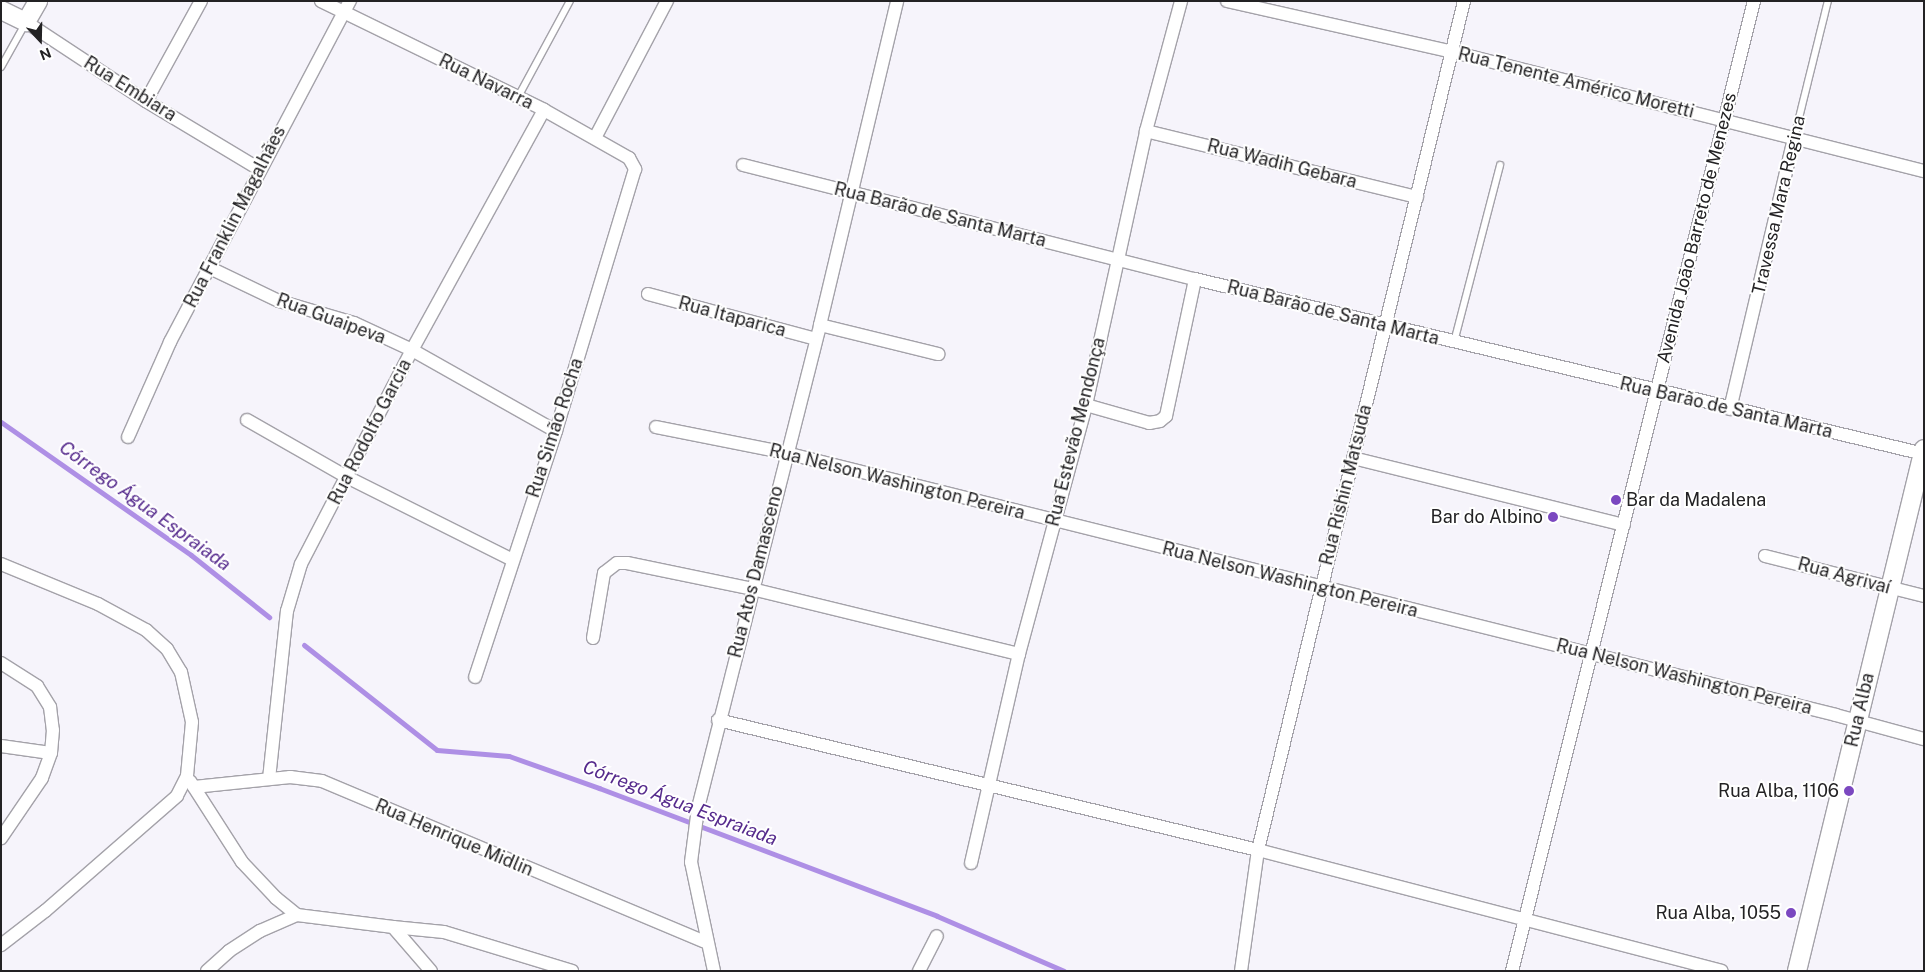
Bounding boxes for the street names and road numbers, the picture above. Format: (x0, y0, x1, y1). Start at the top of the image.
street label: Rua Tenente Américo Moretti (1456, 43, 1696, 123)
street label: Rua Navarra (435, 50, 537, 114)
street label: Rua Embiara (80, 52, 180, 126)
street label: Avenida João Barreto de Menezes (1653, 90, 1741, 366)
street label: Travessa Mara Regina (1748, 113, 1810, 297)
street label: Rua Franklin Magalhães (180, 123, 290, 311)
street label: Rua Wadih Gebara (1205, 135, 1359, 193)
street label: Rua Barão de Santa Marta (832, 178, 1048, 252)
street label: Rua Barão de Santa Marta (1225, 276, 1441, 350)
street label: Rua Guaipeva (273, 289, 389, 349)
street label: Rua Itaparica (676, 292, 788, 342)
street label: Rua Estevão Mendonça (1042, 335, 1110, 529)
street label: Rua Simão Rocha (522, 355, 588, 501)
street label: Rua Rodolfo Garcia (324, 356, 416, 508)
street label: Rua Barão de Santa Marta (1617, 373, 1835, 443)
street label: Rua Rishin Matsuda (1316, 402, 1376, 568)
street label: Rua Nelson Washington Pereira (767, 440, 1027, 524)
street label: Rua Atos Damasceno (724, 484, 788, 660)
street label: Rua Nelson Washington Pereira (1160, 538, 1420, 622)
street label: Rua Agrivaí (1795, 553, 1893, 599)
street label: Rua Nelson Washington Pereira (1554, 635, 1814, 719)
street label: Rua Alba (1841, 671, 1879, 749)
street label: Rua Henrique Midlin (372, 795, 536, 881)

